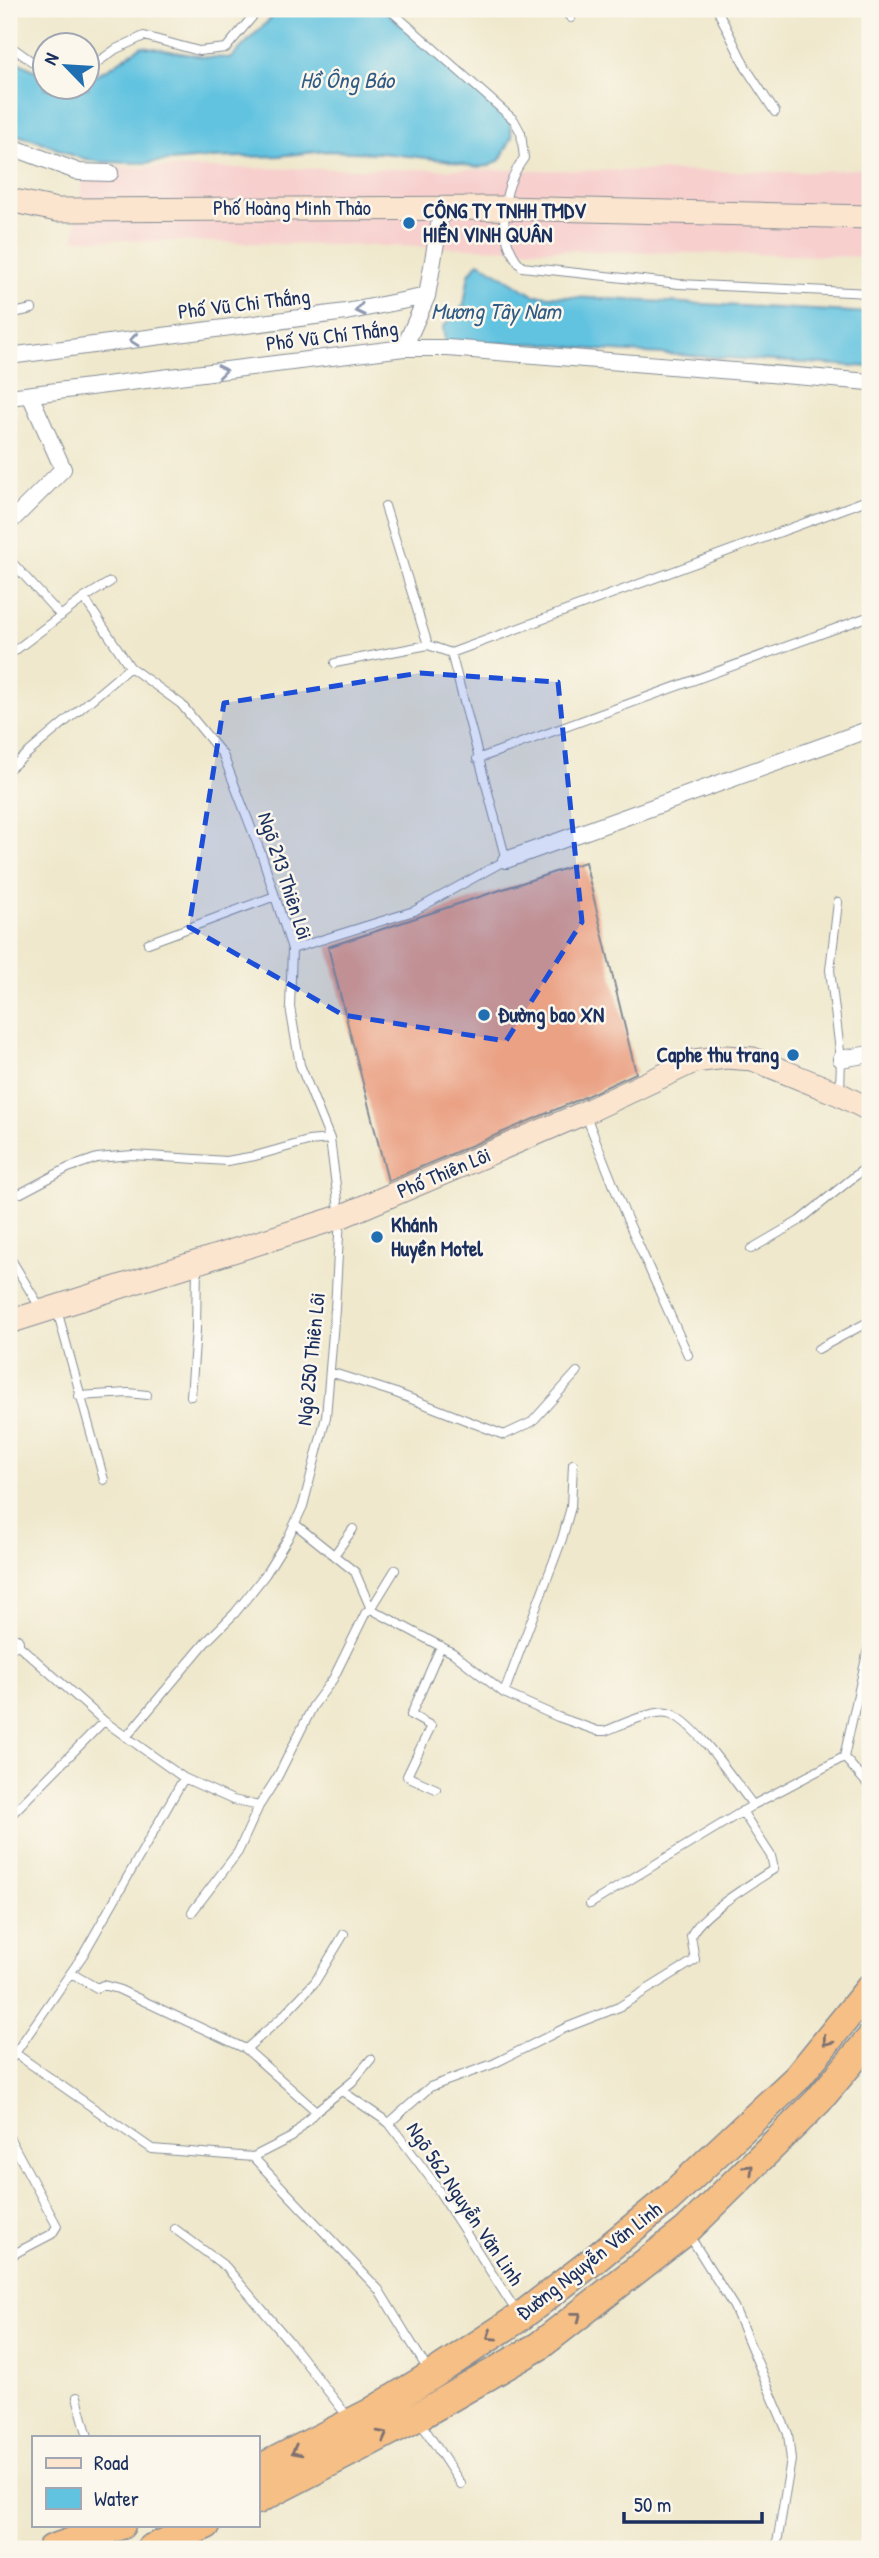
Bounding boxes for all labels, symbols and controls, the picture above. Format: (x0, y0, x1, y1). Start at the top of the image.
north arrow (32, 32, 102, 102)
text: N (37, 49, 65, 69)
water label: Hồ Ông Báo (300, 64, 396, 96)
street label: Phố Hoàng Minh Thảo (213, 193, 371, 222)
place label: CÔNG TY TNHH TMDV HIỀN VINH QUÂN (423, 196, 587, 249)
marker: CÔNG TY TNHH TMDV HIỀN VINH QUÂN (401, 215, 417, 231)
street label: Phố Vũ Chi Thắng (176, 281, 312, 326)
water label: Mương Tây Nam (431, 295, 562, 327)
one-way arrow (354, 301, 366, 316)
street label: Phố Vũ Chí Thắng (264, 313, 400, 358)
one-way arrow (129, 332, 140, 347)
one-way arrow (217, 363, 228, 378)
street label: Ngõ 213 Thiên Lôi (251, 808, 320, 943)
place label: Đường bao XN (498, 1000, 604, 1030)
marker: Đường bao XN (476, 1007, 492, 1023)
place label: Caphe thu trang (657, 1040, 779, 1070)
marker: Caphe thu trang (785, 1047, 801, 1063)
street label: Phố Thiên Lôi (392, 1140, 495, 1205)
place label: Khánh Huyền Motel (391, 1210, 483, 1264)
marker: Khánh Huyền Motel (369, 1229, 385, 1245)
street label: Ngõ 250 Thiên Lôi (289, 1291, 332, 1427)
one-way arrow (823, 2032, 835, 2045)
street label: Ngõ 562 Nguyễn Văn Linh (400, 2116, 531, 2291)
one-way arrow (741, 2164, 754, 2177)
street label: Đường Nguyễn Văn Linh (510, 2194, 668, 2327)
one-way arrow (569, 2312, 581, 2325)
one-way arrow (486, 2327, 499, 2340)
one-way arrow (376, 2430, 389, 2444)
legend (32, 2436, 259, 2526)
one-way arrow (291, 2443, 303, 2456)
text: Road (94, 2448, 128, 2477)
scale bar (624, 2481, 762, 2525)
text: Water (94, 2484, 139, 2513)
text: 50 m (634, 2490, 671, 2519)

